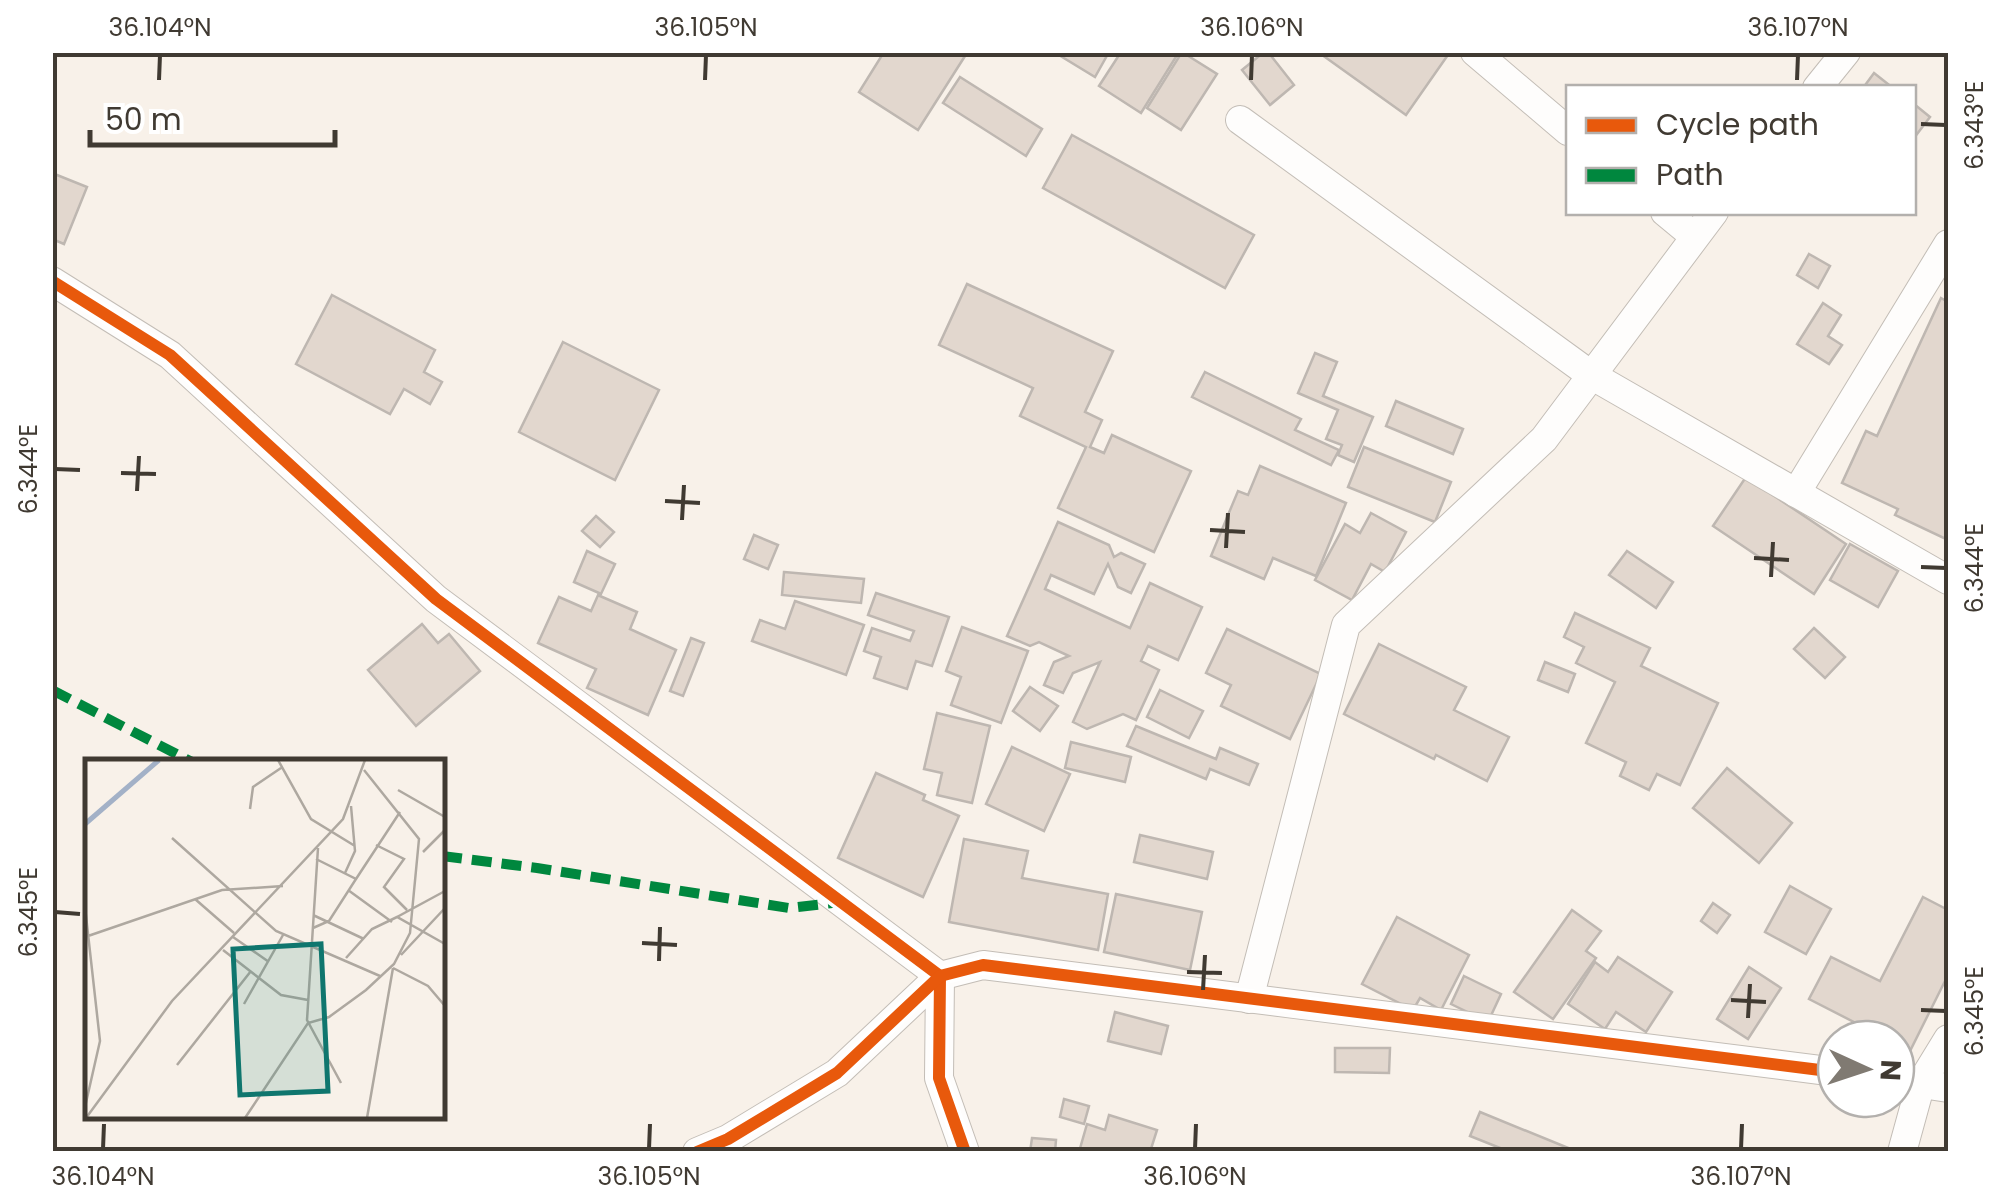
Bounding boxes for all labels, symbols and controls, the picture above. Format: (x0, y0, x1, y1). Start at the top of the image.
text: 36.104°N (108, 10, 212, 45)
text: 36.105°N (654, 10, 758, 45)
text: 36.106°N (1200, 10, 1304, 45)
text: 36.107°N (1747, 10, 1849, 45)
text: 6.343°E (1957, 80, 1992, 170)
scale bar (90, 85, 335, 147)
legend (1566, 85, 1916, 215)
text: 50 m (105, 98, 182, 141)
text: Cycle path (1656, 103, 1819, 146)
text: Path (1656, 153, 1724, 196)
text: 6.344°E (11, 424, 46, 514)
text: 6.344°E (1957, 523, 1992, 613)
inset map (85, 759, 445, 1119)
text: 6.345°E (11, 867, 46, 957)
text: 6.345°E (1957, 966, 1992, 1056)
north arrow (1816, 1019, 1916, 1119)
text: N (1870, 1059, 1910, 1082)
text: 36.104°N (51, 1159, 155, 1194)
text: 36.105°N (597, 1159, 701, 1194)
text: 36.106°N (1143, 1159, 1247, 1194)
text: 36.107°N (1690, 1159, 1792, 1194)

